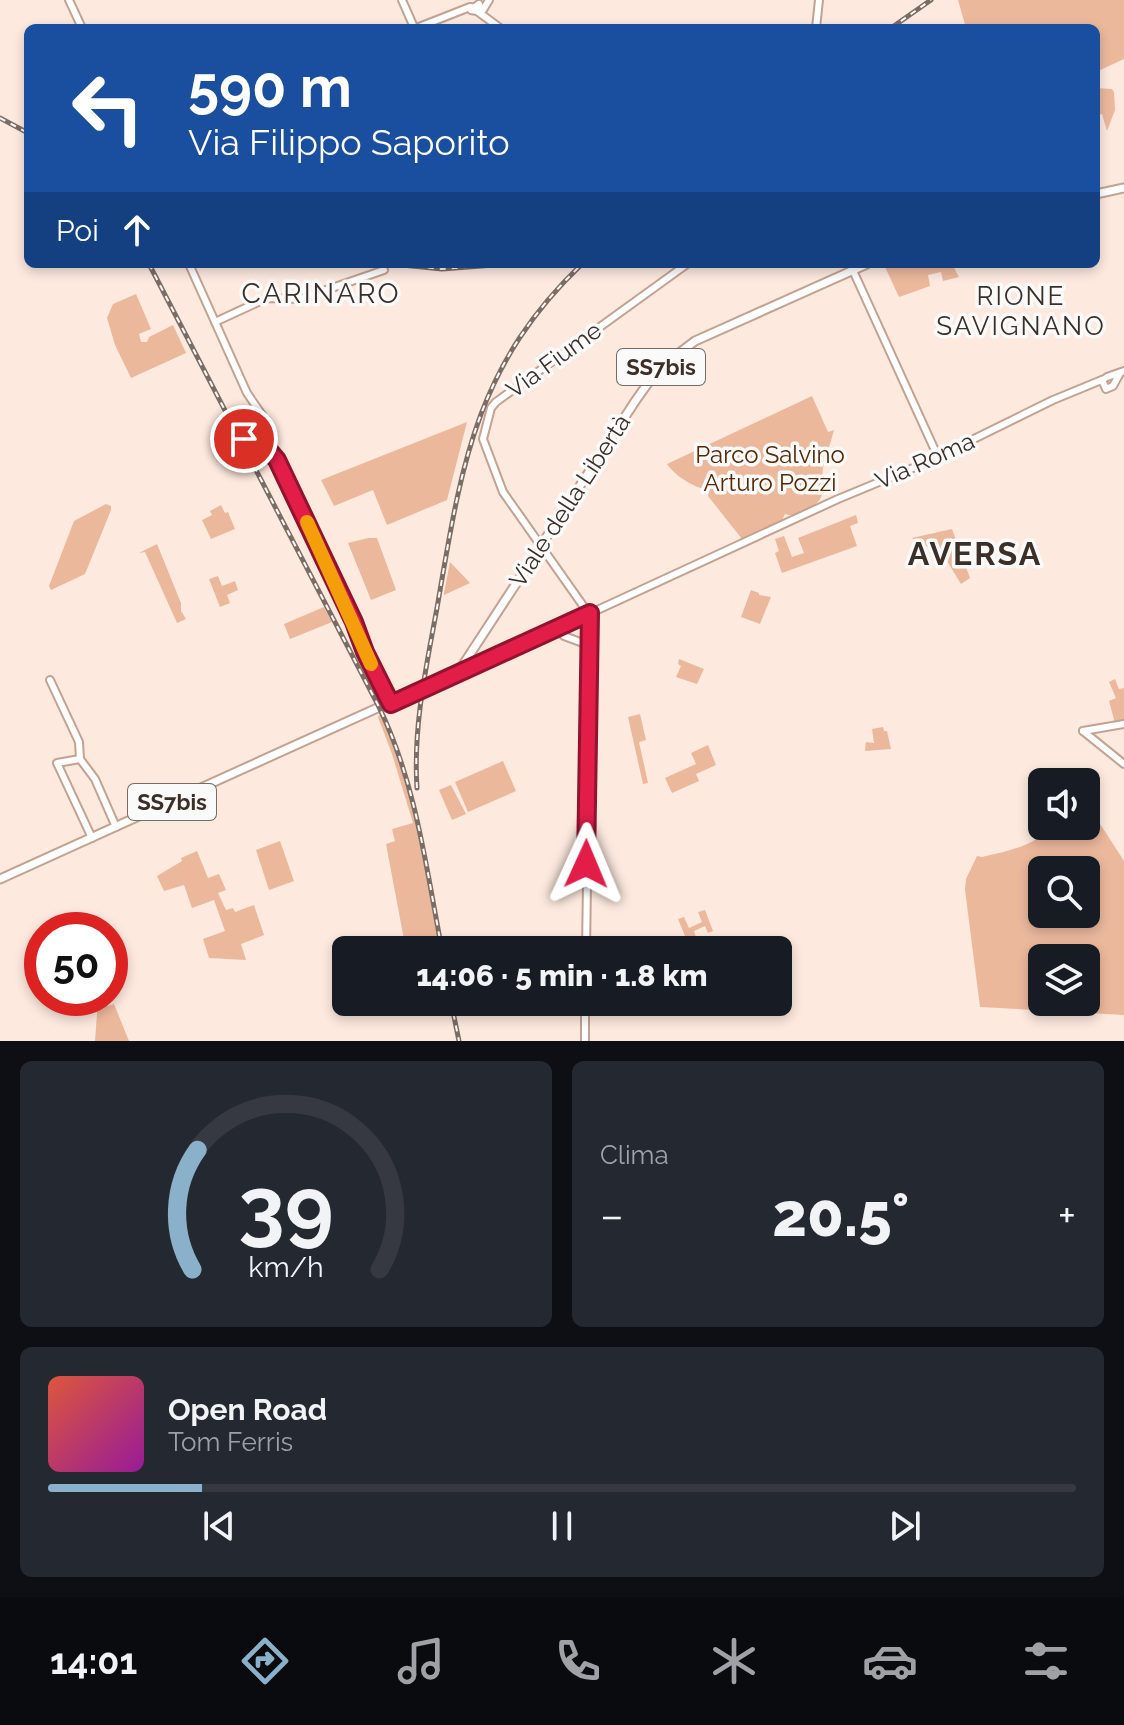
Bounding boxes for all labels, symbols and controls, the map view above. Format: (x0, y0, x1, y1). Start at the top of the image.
text: 590 m (188, 54, 352, 120)
icon: left (56, 56, 160, 160)
text: Via Filippo Saporito (188, 121, 510, 163)
icon: ahead (115, 208, 159, 252)
text: Poi (56, 213, 99, 248)
district label: CARINARO (242, 277, 400, 310)
district label: RIONE SAVIGNANO (936, 281, 1106, 341)
street label: Via Fiume (500, 315, 607, 404)
road number: SS7bis (617, 349, 705, 385)
pin (210, 405, 278, 473)
street label: Viale della Libertà (503, 409, 636, 593)
icon: arrive (222, 417, 266, 461)
street label: Via Roma (871, 426, 979, 495)
park label: Parco Salvino Arturo Pozzi (695, 440, 845, 497)
district label: AVERSA (908, 535, 1042, 572)
map controls (1028, 768, 1100, 1016)
button: sound (1028, 768, 1100, 840)
road number: SS7bis (128, 784, 216, 820)
position arrow (544, 822, 628, 906)
button: search (1028, 856, 1100, 928)
speed limit sign: 50 (24, 912, 128, 1016)
button: layers (1028, 944, 1100, 1016)
text: 14:06 · 5 min · 1.8 km (416, 958, 708, 993)
text: Clima (600, 1140, 669, 1170)
text: 39 (238, 1158, 334, 1255)
text: 20.5° (772, 1180, 909, 1250)
text: − (600, 1190, 624, 1241)
text: + (1058, 1190, 1076, 1241)
text: km/h (248, 1250, 324, 1284)
text: Open Road (168, 1392, 327, 1427)
text: Tom Ferris (168, 1427, 293, 1457)
icon: previous (197, 1504, 241, 1548)
icon: pause (540, 1504, 584, 1548)
icon: next (883, 1504, 927, 1548)
icon: directions (237, 1633, 293, 1689)
icon: music (393, 1633, 449, 1689)
icon: phone (550, 1633, 606, 1689)
icon: climate (706, 1633, 762, 1689)
icon: car (862, 1633, 918, 1689)
icon: filters (1018, 1633, 1074, 1689)
text: 14:01 (50, 1640, 137, 1682)

